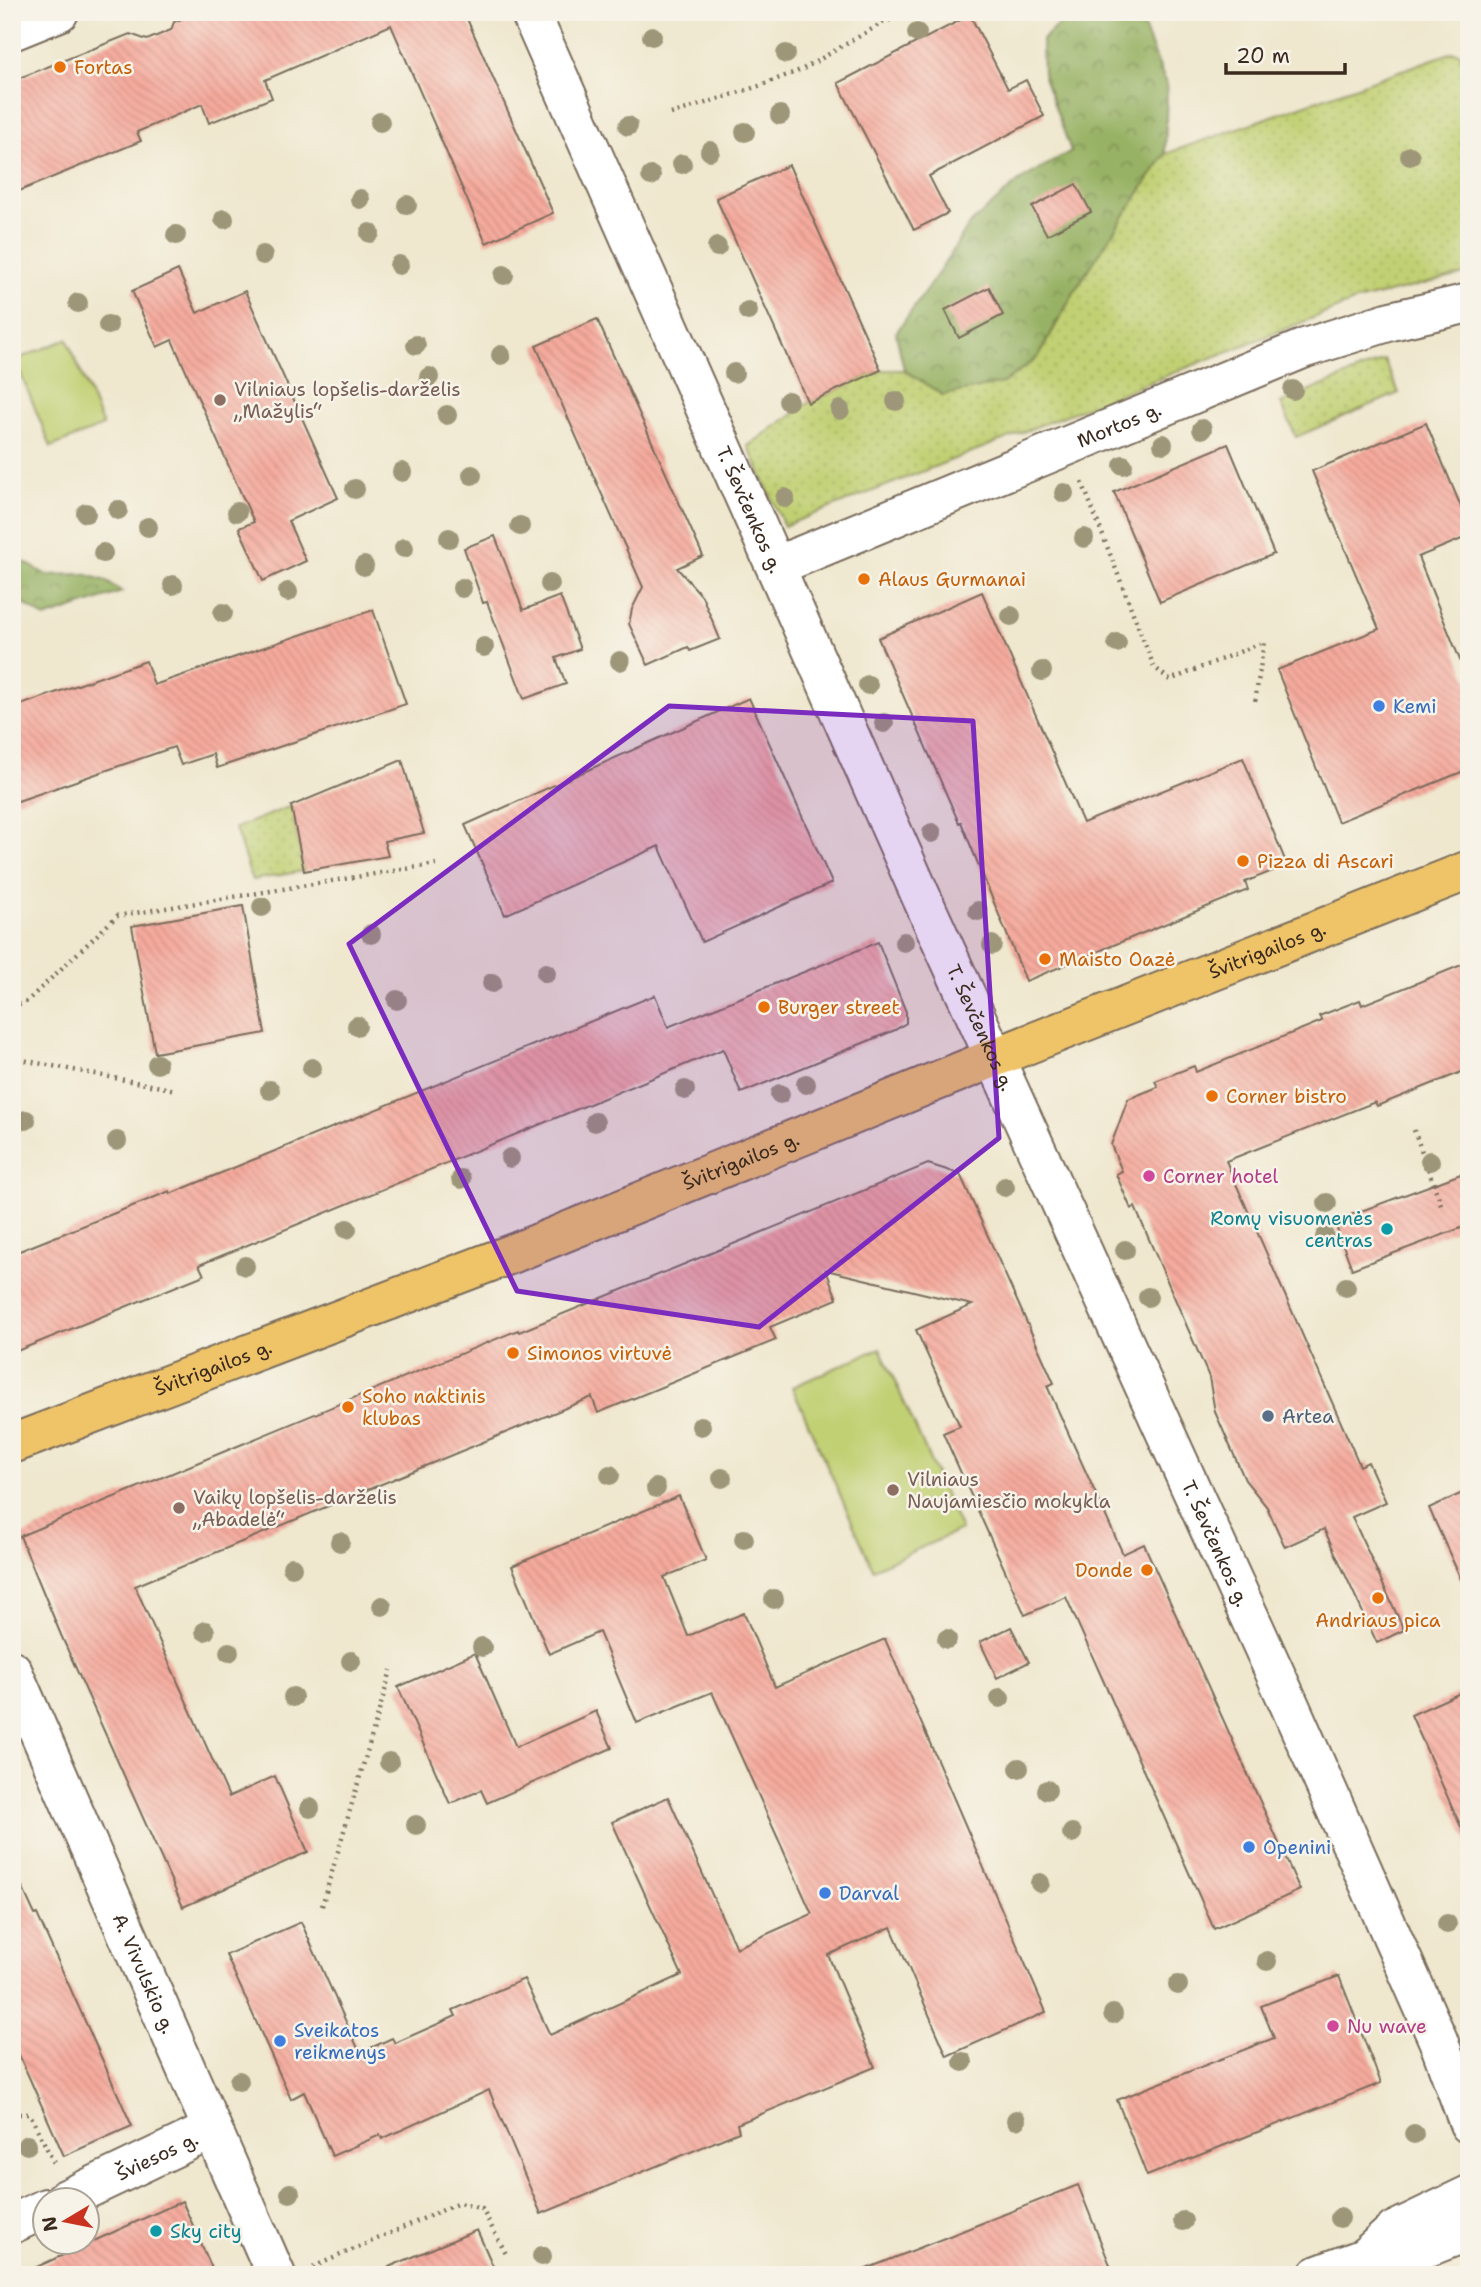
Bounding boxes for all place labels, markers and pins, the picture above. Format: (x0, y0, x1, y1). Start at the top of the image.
place label: Fortas (74, 55, 133, 80)
marker: Fortas (52, 59, 68, 75)
place label: Vilniaus lopšelis-darželis „Mažylis“ (233, 377, 461, 424)
marker: Vilniaus lopšelis-darželis „Mažylis“ (212, 392, 228, 408)
place label: Alaus Gurmanai (878, 567, 1026, 592)
marker: Alaus Gurmanai (856, 571, 872, 587)
place label: Kemi (1393, 694, 1437, 719)
marker: Kemi (1371, 698, 1387, 714)
place label: Pizza di Ascari (1257, 849, 1394, 874)
marker: Pizza di Ascari (1235, 853, 1251, 869)
place label: Maisto Oazė (1059, 947, 1176, 972)
marker: Maisto Oazė (1037, 951, 1053, 967)
place label: Burger street (778, 995, 900, 1020)
marker: Burger street (756, 999, 772, 1015)
place label: Corner bistro (1226, 1084, 1347, 1109)
marker: Corner bistro (1204, 1088, 1220, 1104)
place label: Corner hotel (1163, 1164, 1279, 1189)
marker: Corner hotel (1141, 1168, 1157, 1184)
place label: Romų visuomenės centras (1210, 1206, 1373, 1253)
marker: Romų visuomenės centras (1379, 1221, 1395, 1237)
place label: Simonos virtuvė (527, 1341, 672, 1366)
marker: Simonos virtuvė (505, 1345, 521, 1361)
place label: Soho naktinis klubas (362, 1384, 486, 1431)
marker: Soho naktinis klubas (340, 1399, 356, 1415)
place label: Artea (1282, 1404, 1334, 1429)
marker: Artea (1260, 1408, 1276, 1424)
place label: Vilniaus Naujamiesčio mokykla (907, 1467, 1111, 1514)
marker: Vilniaus Naujamiesčio mokykla (885, 1482, 901, 1498)
place label: Vaikų lopšelis-darželis „Abadelė“ (192, 1485, 397, 1532)
marker: Vaikų lopšelis-darželis „Abadelė“ (171, 1500, 187, 1516)
place label: Donde (1075, 1558, 1133, 1583)
marker: Donde (1139, 1562, 1155, 1578)
marker: Andriaus pica (1370, 1590, 1386, 1606)
place label: Andriaus pica (1315, 1608, 1441, 1633)
place label: Openini (1263, 1835, 1331, 1860)
marker: Openini (1241, 1839, 1257, 1855)
place label: Darval (839, 1881, 899, 1906)
marker: Darval (817, 1885, 833, 1901)
place label: Nu wave (1347, 2014, 1427, 2039)
place label: Sveikatos reikmenys (294, 2018, 386, 2065)
marker: Nu wave (1325, 2018, 1341, 2034)
marker: Sveikatos reikmenys (272, 2033, 288, 2049)
place label: Sky city (170, 2219, 242, 2244)
marker: Sky city (148, 2223, 164, 2239)

